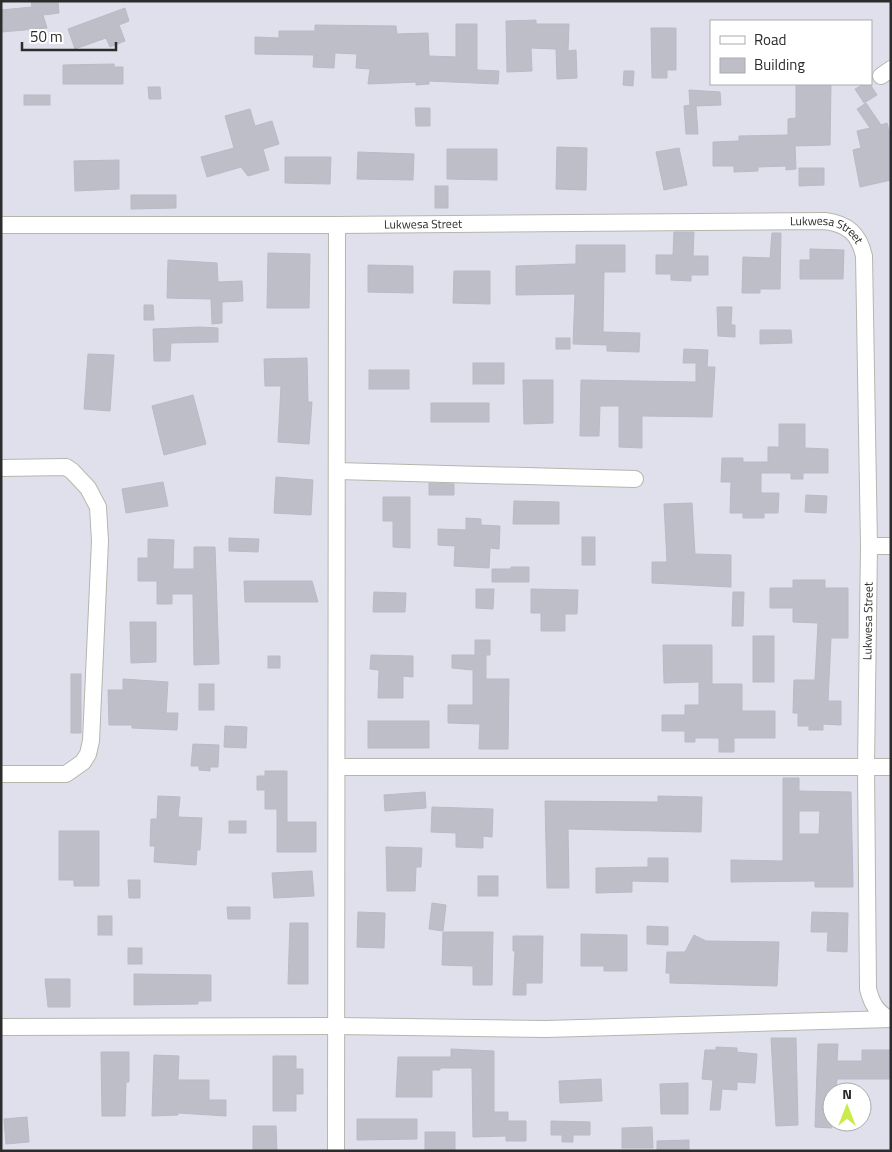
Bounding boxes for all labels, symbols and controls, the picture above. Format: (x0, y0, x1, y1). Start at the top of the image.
scale bar (22, 20, 116, 52)
legend (710, 20, 872, 85)
text: 50 m (30, 25, 63, 48)
text: Road (754, 28, 786, 51)
text: Building (754, 53, 805, 76)
street label: Lukwesa Street (790, 211, 869, 248)
street label: Lukwesa Street (384, 214, 463, 234)
street label: Lukwesa Street (857, 581, 878, 660)
north arrow (822, 1082, 872, 1132)
text: N (842, 1083, 852, 1104)

